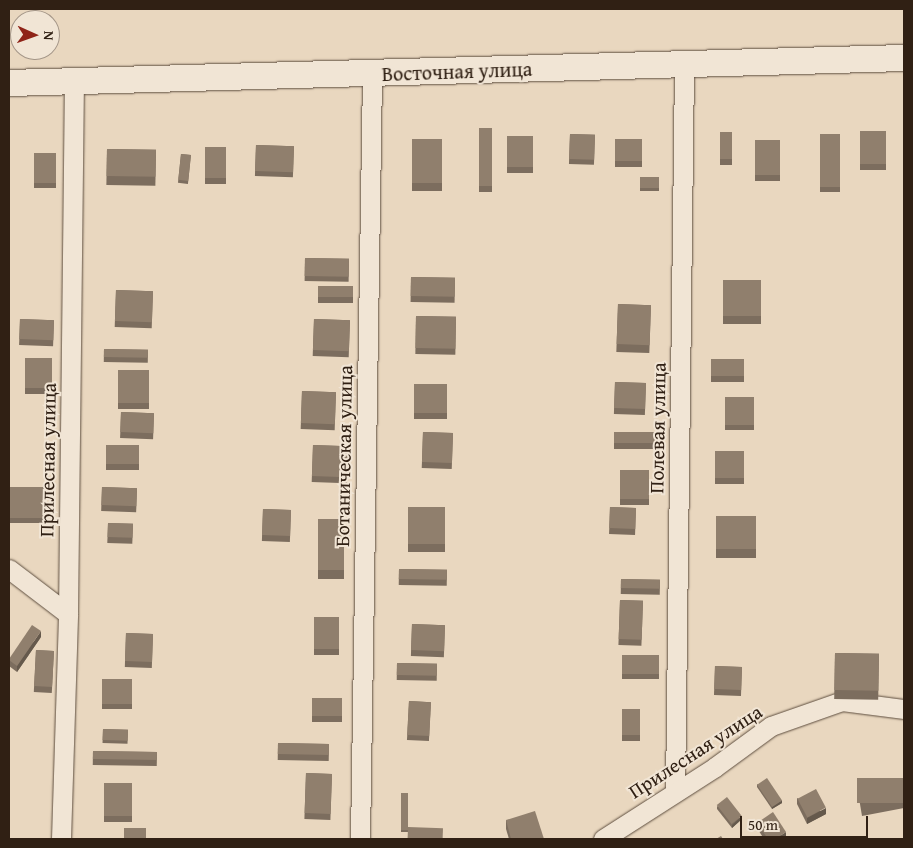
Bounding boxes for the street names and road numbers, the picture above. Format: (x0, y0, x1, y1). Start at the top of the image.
street label: Восточная улица (381, 56, 533, 86)
street label: Полевая улица (644, 362, 670, 494)
street label: Ботаническая улица (329, 365, 357, 547)
street label: Прилесная улица (34, 383, 60, 537)
street label: Прилесная улица (624, 699, 766, 803)

